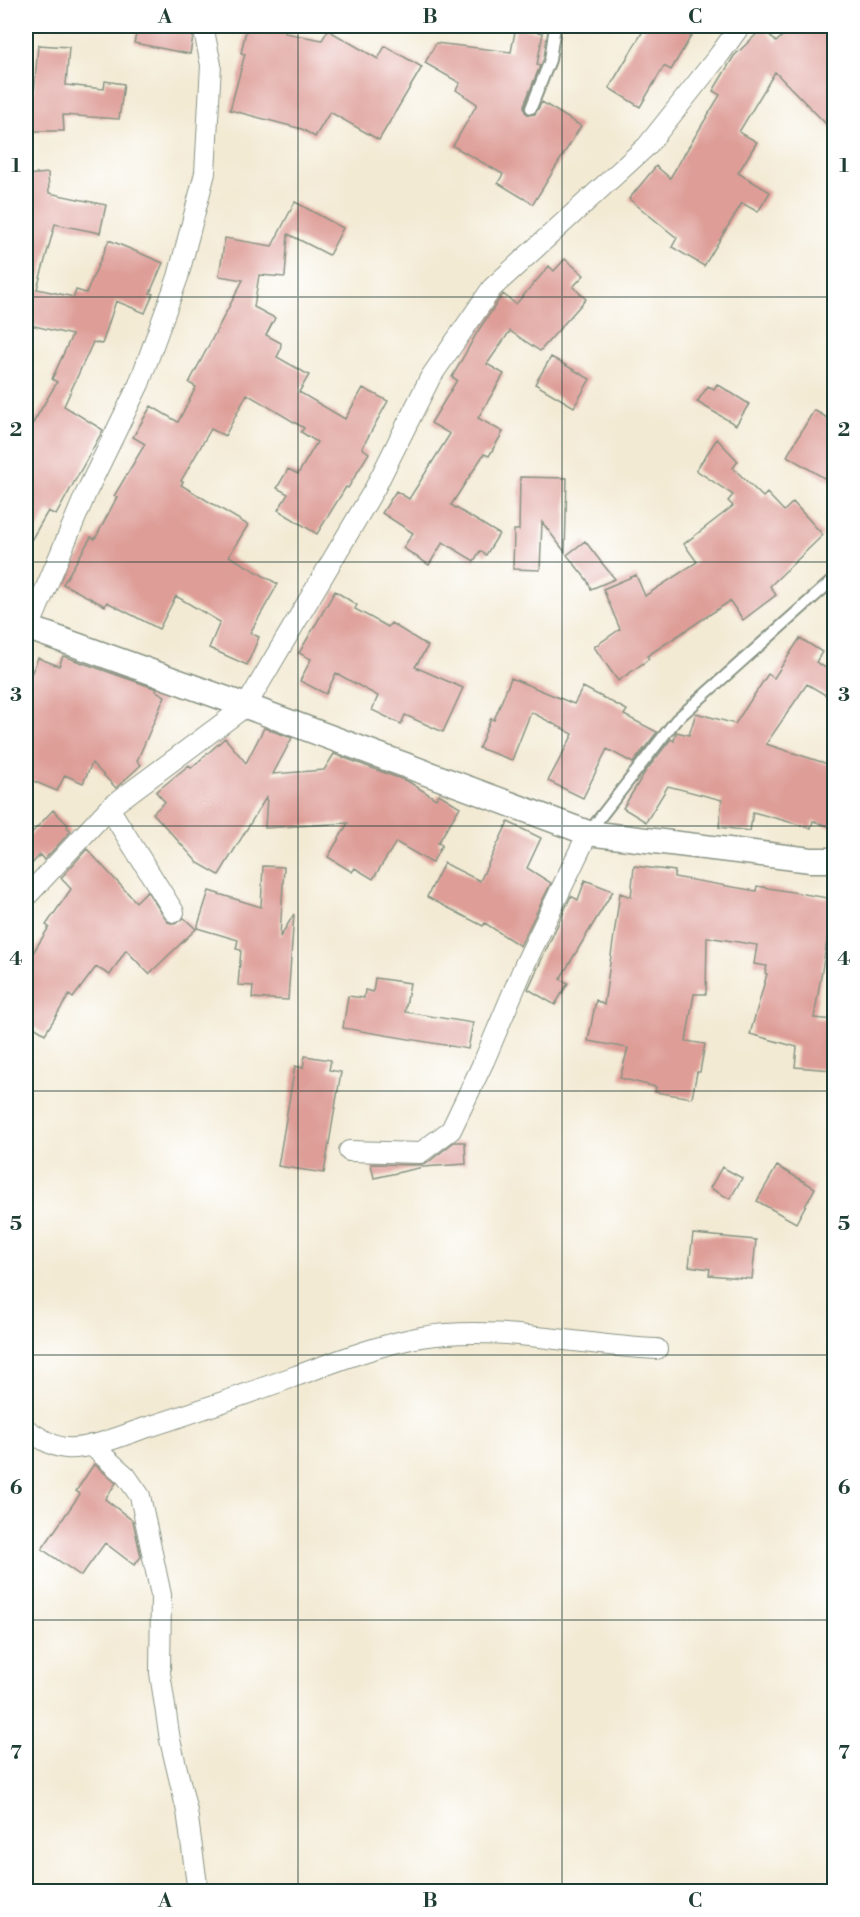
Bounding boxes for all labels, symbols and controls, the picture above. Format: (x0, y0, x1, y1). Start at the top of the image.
text: A (157, 5, 173, 30)
text: B (422, 5, 438, 30)
text: C (688, 5, 702, 30)
text: 1 (11, 154, 21, 179)
text: 1 (839, 154, 849, 179)
text: 2 (10, 418, 22, 443)
text: 2 (838, 418, 850, 443)
text: 3 (10, 683, 22, 708)
text: 3 (838, 683, 850, 708)
text: 4 (9, 947, 23, 972)
text: 4 (837, 947, 851, 972)
text: 5 (10, 1212, 22, 1237)
text: 5 (838, 1212, 850, 1237)
text: 6 (10, 1476, 23, 1501)
text: 6 (838, 1476, 851, 1501)
text: 7 (10, 1741, 22, 1766)
text: 7 (838, 1741, 850, 1766)
text: A (157, 1889, 173, 1914)
text: B (422, 1889, 438, 1914)
text: C (688, 1889, 702, 1914)

